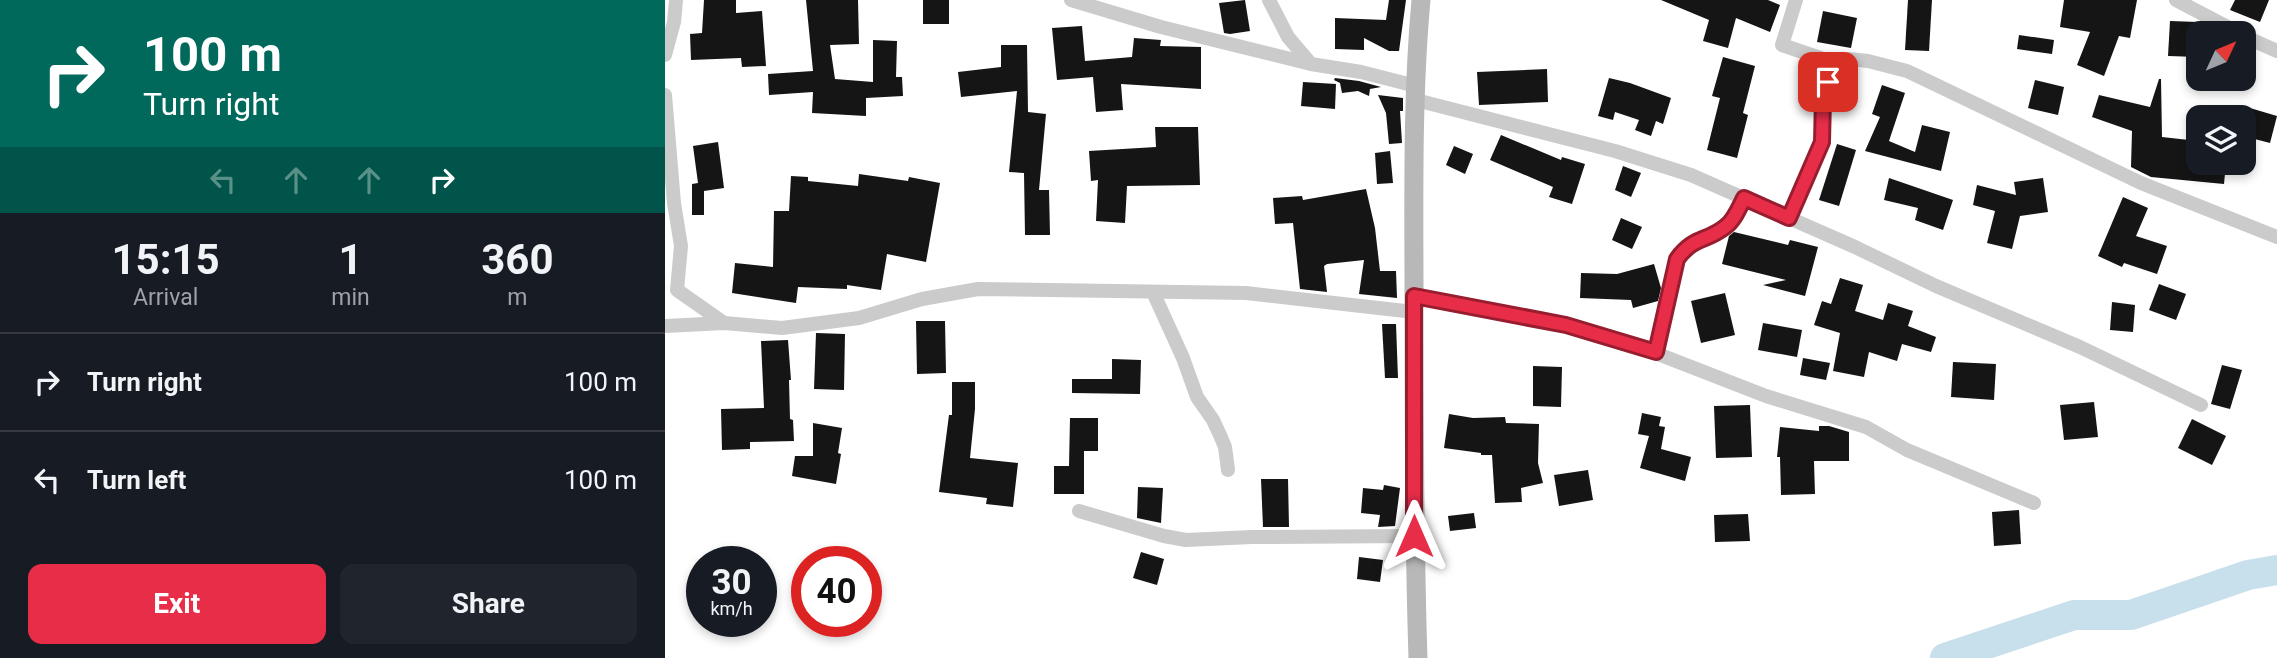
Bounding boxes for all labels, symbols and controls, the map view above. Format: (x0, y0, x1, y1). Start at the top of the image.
north arrow (2186, 21, 2256, 91)
map controls (2186, 21, 2256, 175)
text: 100 m (143, 26, 282, 83)
icon: right (28, 28, 119, 119)
pin (1798, 52, 1858, 112)
icon: arrive (1809, 63, 1847, 101)
text: Turn right (143, 85, 279, 123)
button: layers (2186, 105, 2256, 175)
icon: left (204, 161, 242, 199)
icon: ahead (277, 161, 315, 199)
icon: ahead (350, 161, 388, 199)
icon: right (423, 161, 461, 199)
text: 15:15 (112, 235, 220, 284)
text: 1 (338, 235, 363, 284)
text: 360 (481, 235, 554, 284)
text: Arrival (133, 284, 198, 311)
text: min (331, 284, 370, 311)
text: m (507, 284, 527, 311)
icon: right (28, 363, 66, 401)
text: Turn right (87, 367, 202, 397)
text: 100 m (564, 367, 637, 397)
icon: left (28, 461, 66, 499)
text: Turn left (87, 465, 186, 495)
text: 100 m (564, 465, 637, 495)
position arrow (1377, 499, 1451, 573)
speed limit sign: 40 (791, 546, 882, 637)
text: 30 (711, 562, 752, 603)
button: Exit (28, 564, 326, 644)
button: Share (340, 564, 637, 644)
text: km/h (710, 598, 753, 619)

